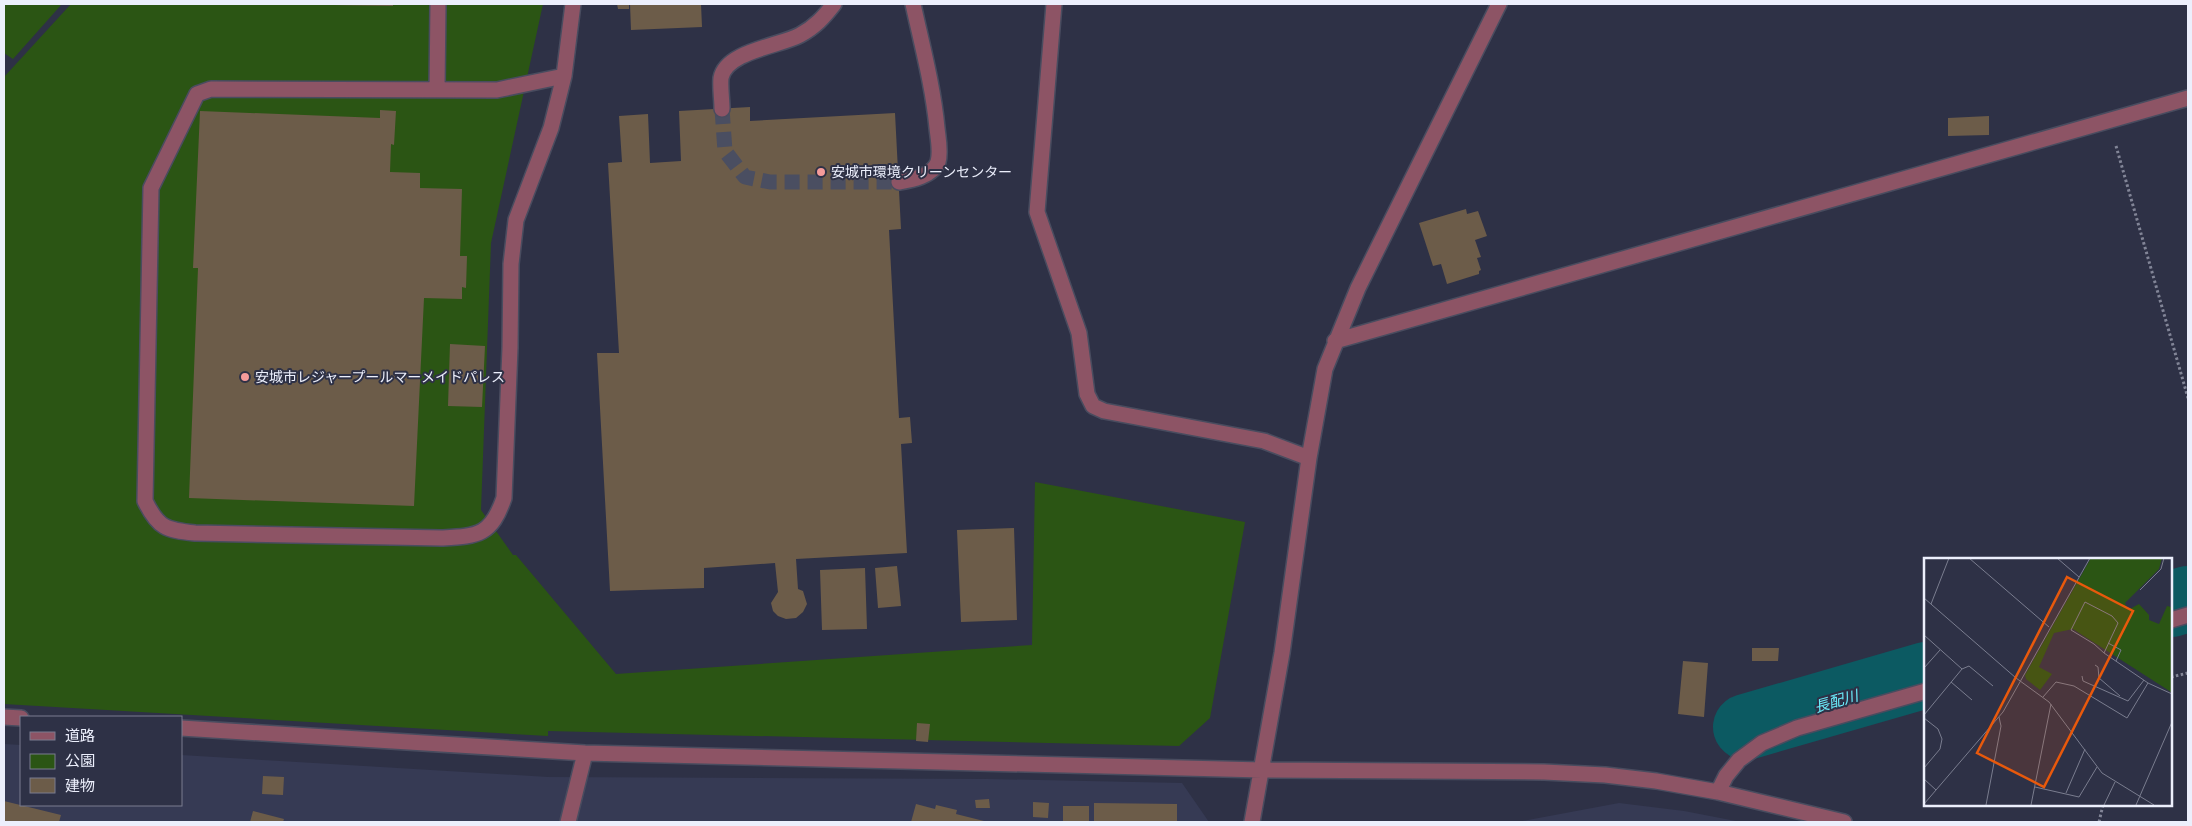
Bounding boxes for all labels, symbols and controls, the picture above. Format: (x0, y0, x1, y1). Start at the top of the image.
place label: 安城市環境クリーンセンター (831, 163, 1012, 181)
marker: 安城市環境クリーンセンター (815, 166, 827, 178)
place label: 安城市レジャープールマーメイドパレス (255, 368, 505, 386)
marker: 安城市レジャープールマーメイドパレス (239, 371, 251, 383)
inset map (1924, 558, 2172, 806)
water label: 長配川 (1812, 685, 1862, 716)
legend (20, 716, 182, 806)
text: 道路 (65, 726, 95, 745)
text: 公園 (65, 751, 95, 770)
text: 建物 (65, 776, 95, 795)

